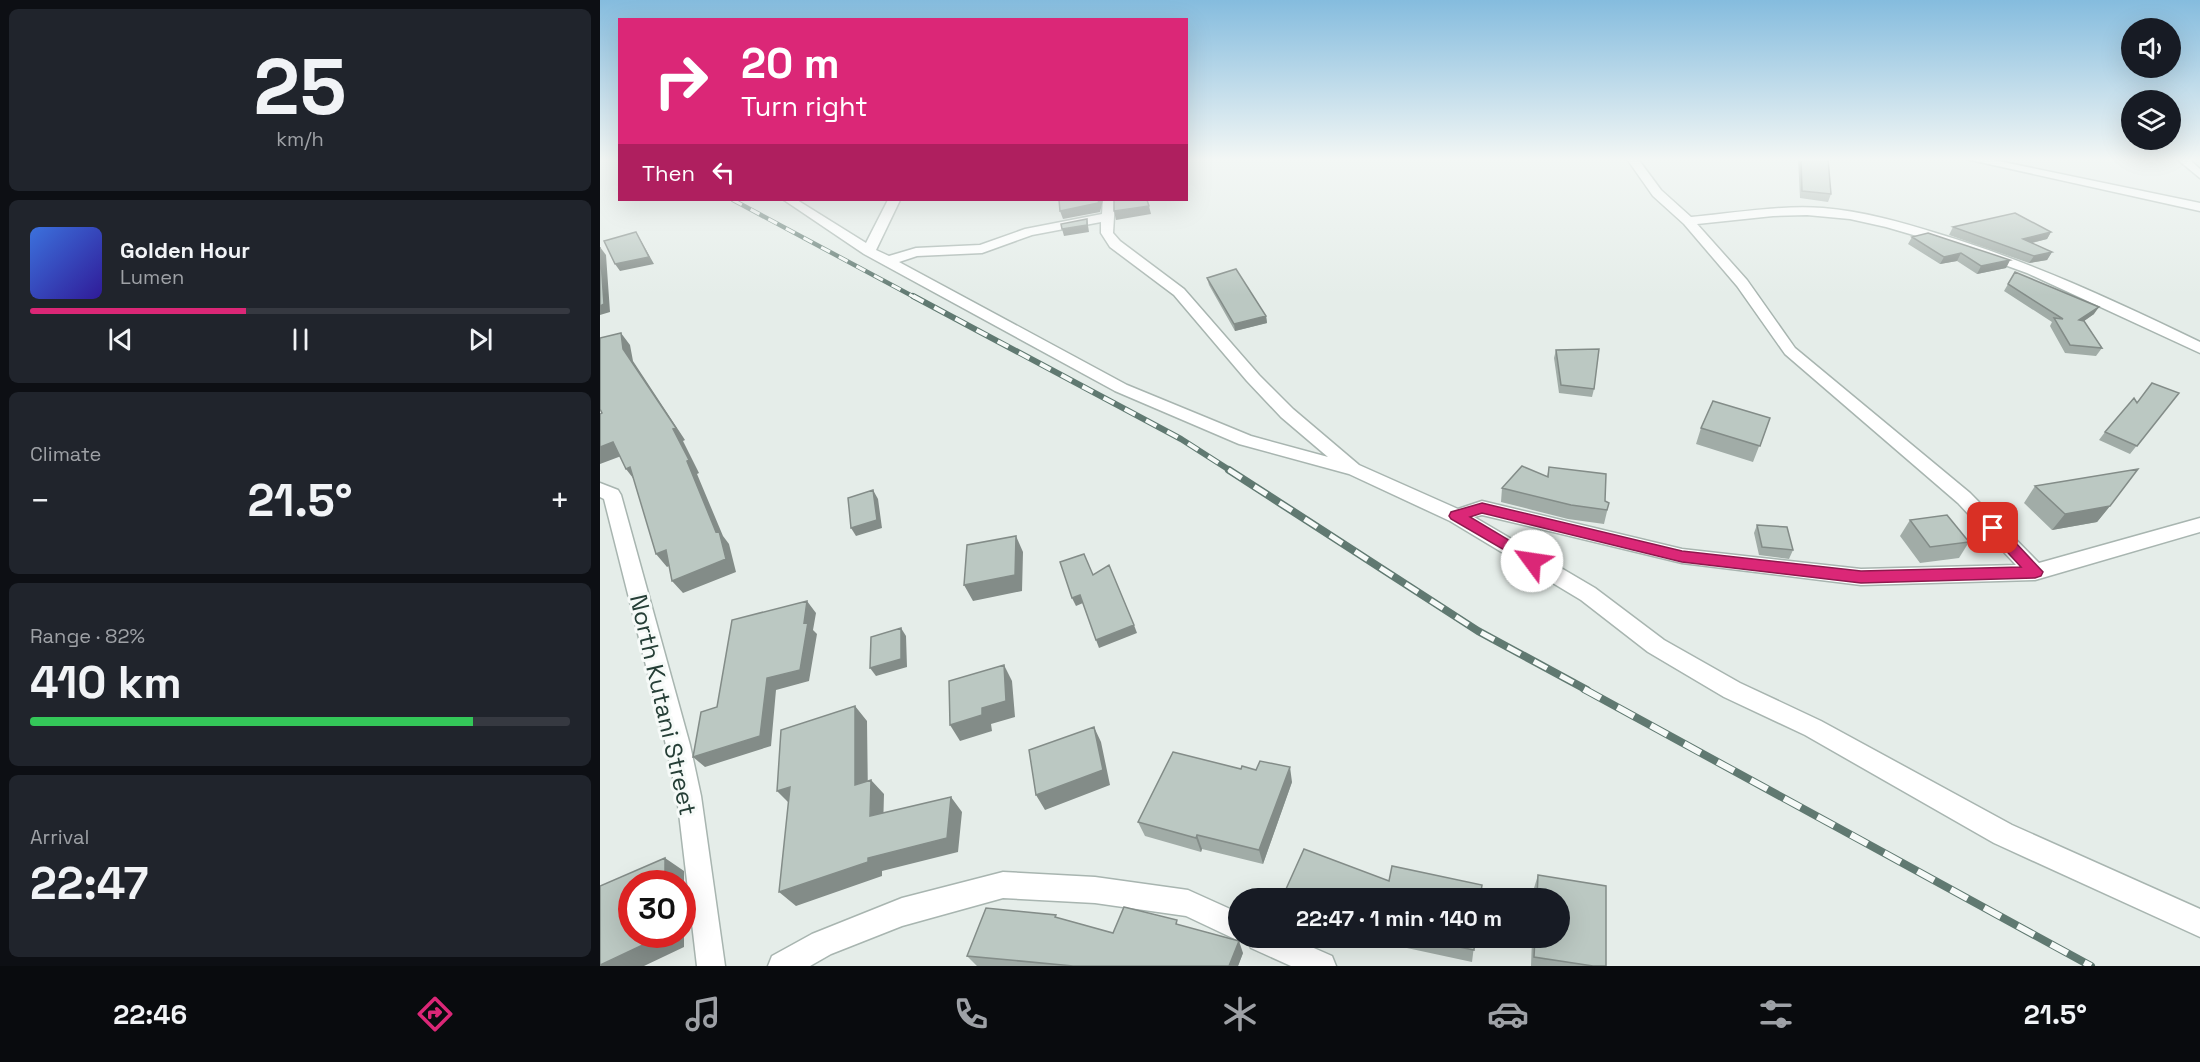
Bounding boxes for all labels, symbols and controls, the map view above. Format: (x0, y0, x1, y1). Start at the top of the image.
map controls (2121, 18, 2181, 150)
button: sound (2121, 18, 2181, 78)
text: 25 (253, 37, 347, 137)
text: 20 m (741, 37, 840, 90)
icon: right (642, 42, 720, 120)
text: Turn right (741, 89, 868, 124)
button: layers (2121, 90, 2181, 150)
text: km/h (276, 126, 324, 152)
icon: left (707, 156, 740, 189)
text: Then (642, 159, 695, 187)
text: Golden Hour (120, 236, 250, 264)
text: Lumen (120, 264, 184, 290)
icon: previous (104, 323, 137, 356)
icon: pause (284, 323, 317, 356)
icon: next (464, 323, 497, 356)
text: Climate (30, 441, 101, 467)
text: 21.5° (247, 472, 353, 529)
text: − (30, 480, 50, 522)
text: + (550, 480, 570, 522)
pin (1967, 502, 2018, 553)
icon: arrive (1976, 511, 2009, 544)
position arrow (1500, 529, 1564, 593)
street label: North Kutani Street (623, 591, 704, 818)
text: Range · 82% (30, 623, 145, 649)
text: 410 km (30, 654, 182, 711)
text: Arrival (30, 824, 89, 850)
text: 22:47 (30, 855, 149, 912)
speed limit sign: 30 (618, 870, 696, 948)
text: 22:47 · 1 min · 140 m (1296, 904, 1502, 932)
icon: directions (414, 993, 456, 1035)
icon: music (682, 993, 724, 1035)
icon: phone (950, 993, 992, 1035)
icon: climate (1219, 993, 1261, 1035)
icon: car (1487, 993, 1529, 1035)
icon: filters (1755, 993, 1797, 1035)
text: 22:46 (113, 997, 187, 1032)
text: 21.5° (2024, 997, 2087, 1032)

